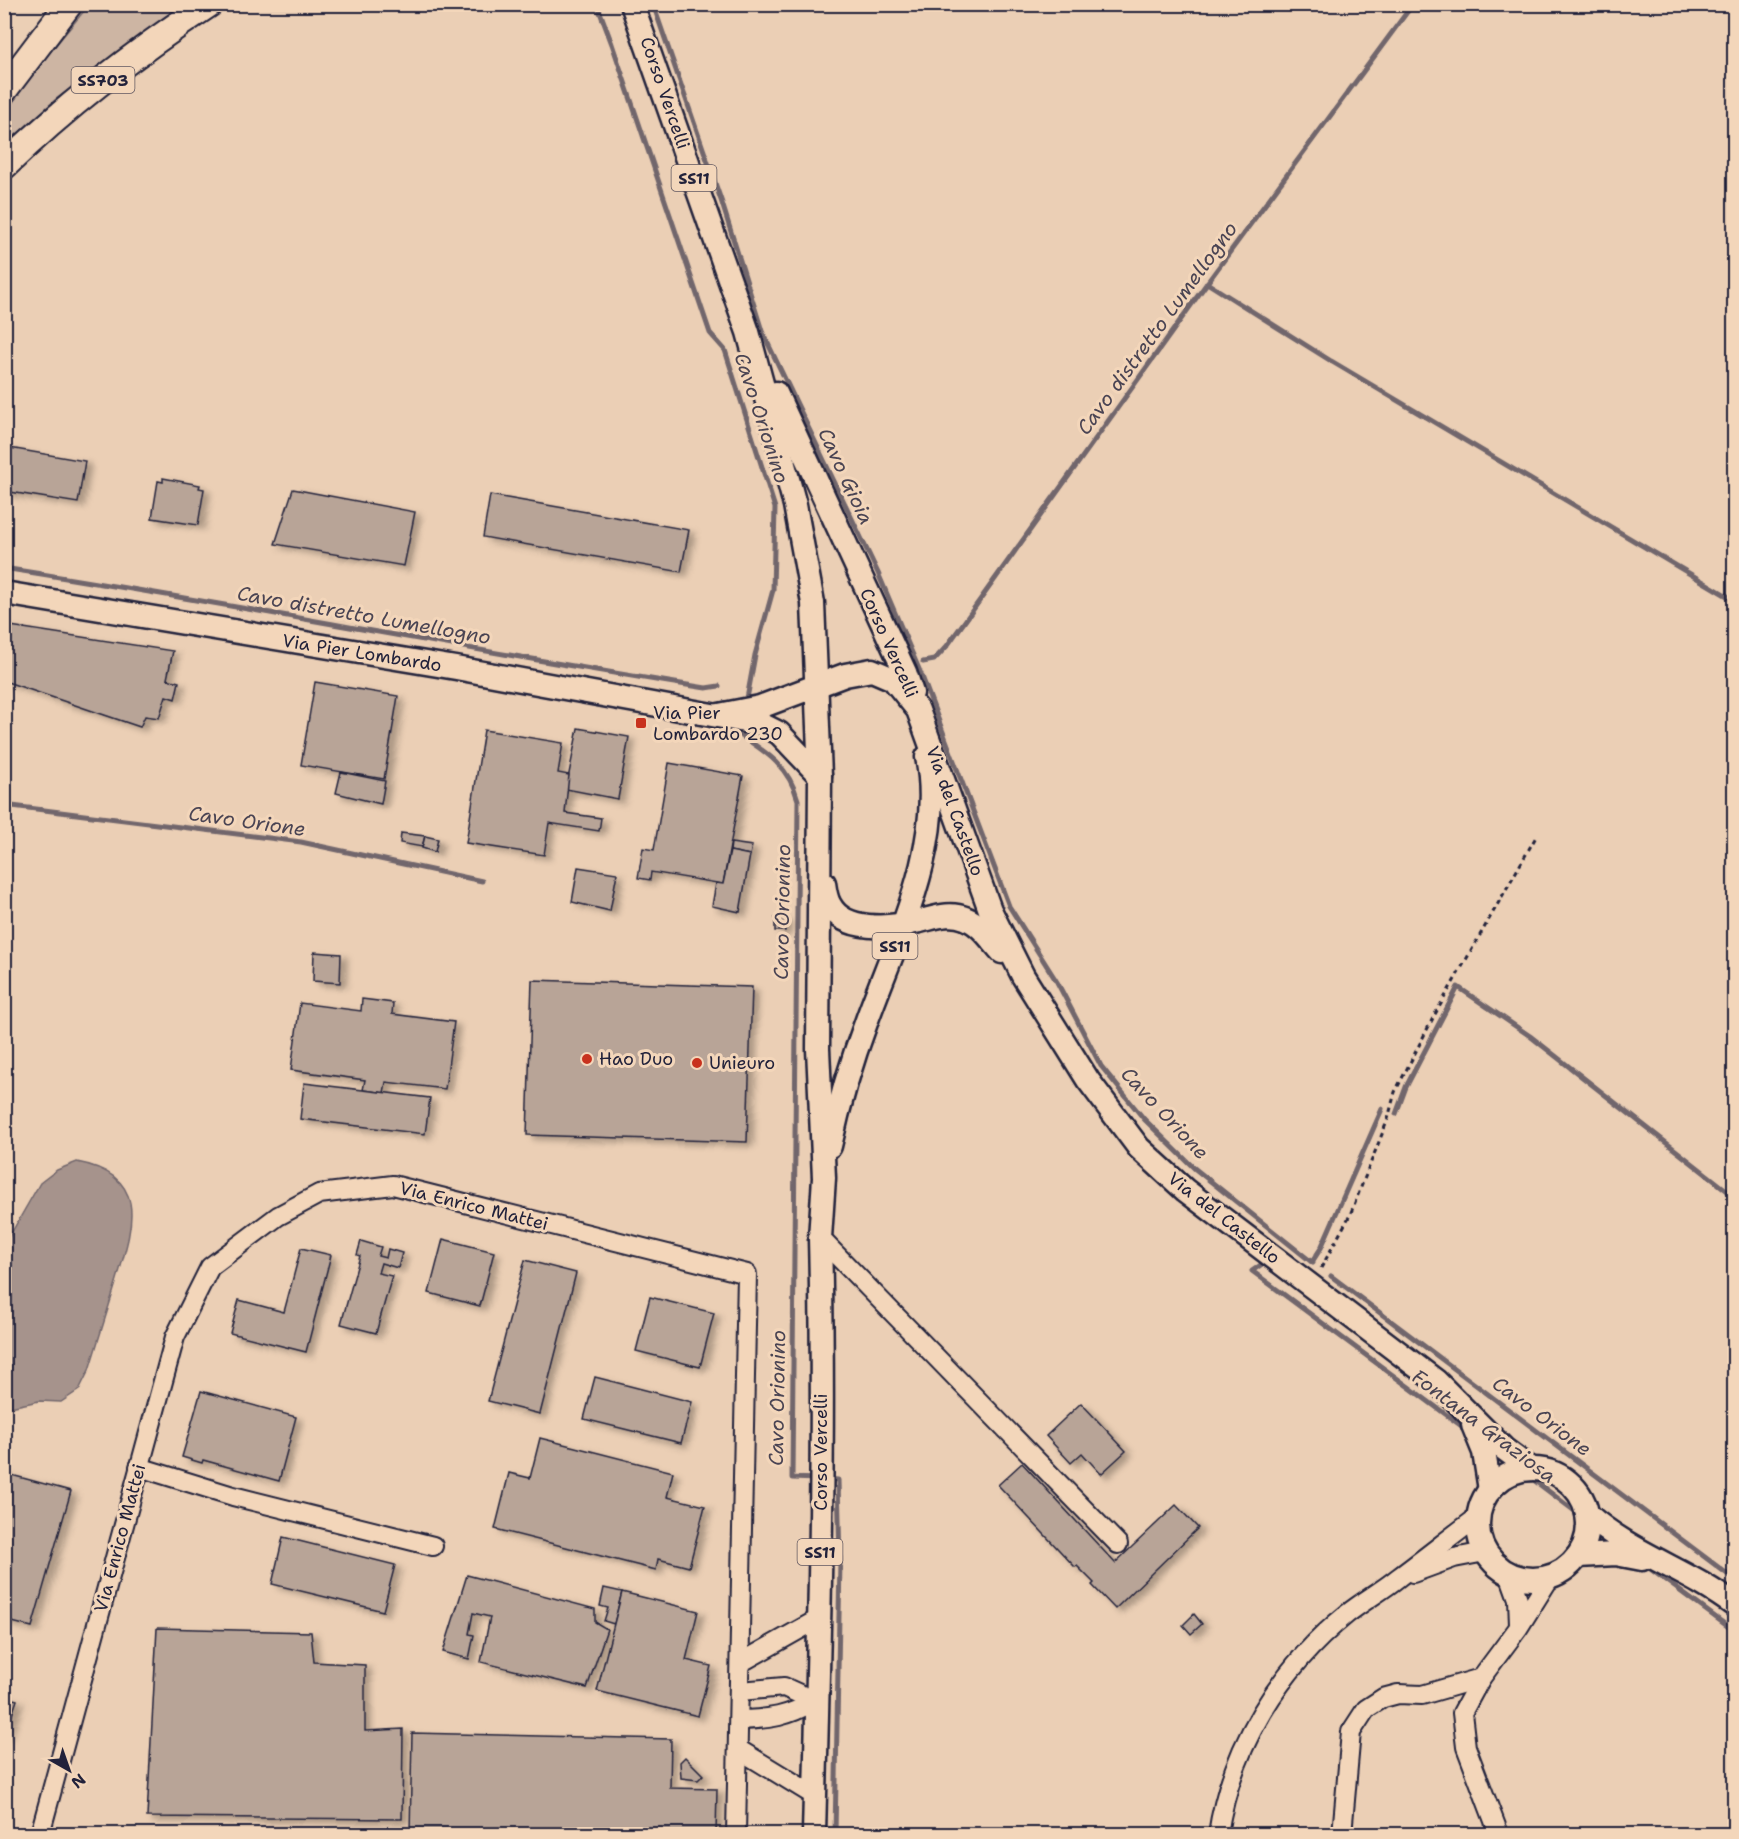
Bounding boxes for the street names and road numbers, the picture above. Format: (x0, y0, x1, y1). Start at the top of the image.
street label: Corso Vercelli (635, 34, 695, 152)
road number: SS703 (72, 67, 134, 93)
road number: SS11 (672, 165, 716, 191)
street label: Corso Vercelli (854, 585, 924, 701)
street label: Via Pier Lombardo (281, 629, 443, 677)
street label: Via del Castello (920, 743, 990, 879)
road number: SS11 (872, 933, 918, 959)
street label: Via del Castello (1163, 1167, 1285, 1269)
street label: Via Enrico Mattei (397, 1176, 551, 1236)
street label: Corso Vercelli (809, 1393, 833, 1511)
street label: Via Enrico Mattei (89, 1461, 151, 1615)
road number: SS11 (798, 1539, 842, 1565)

